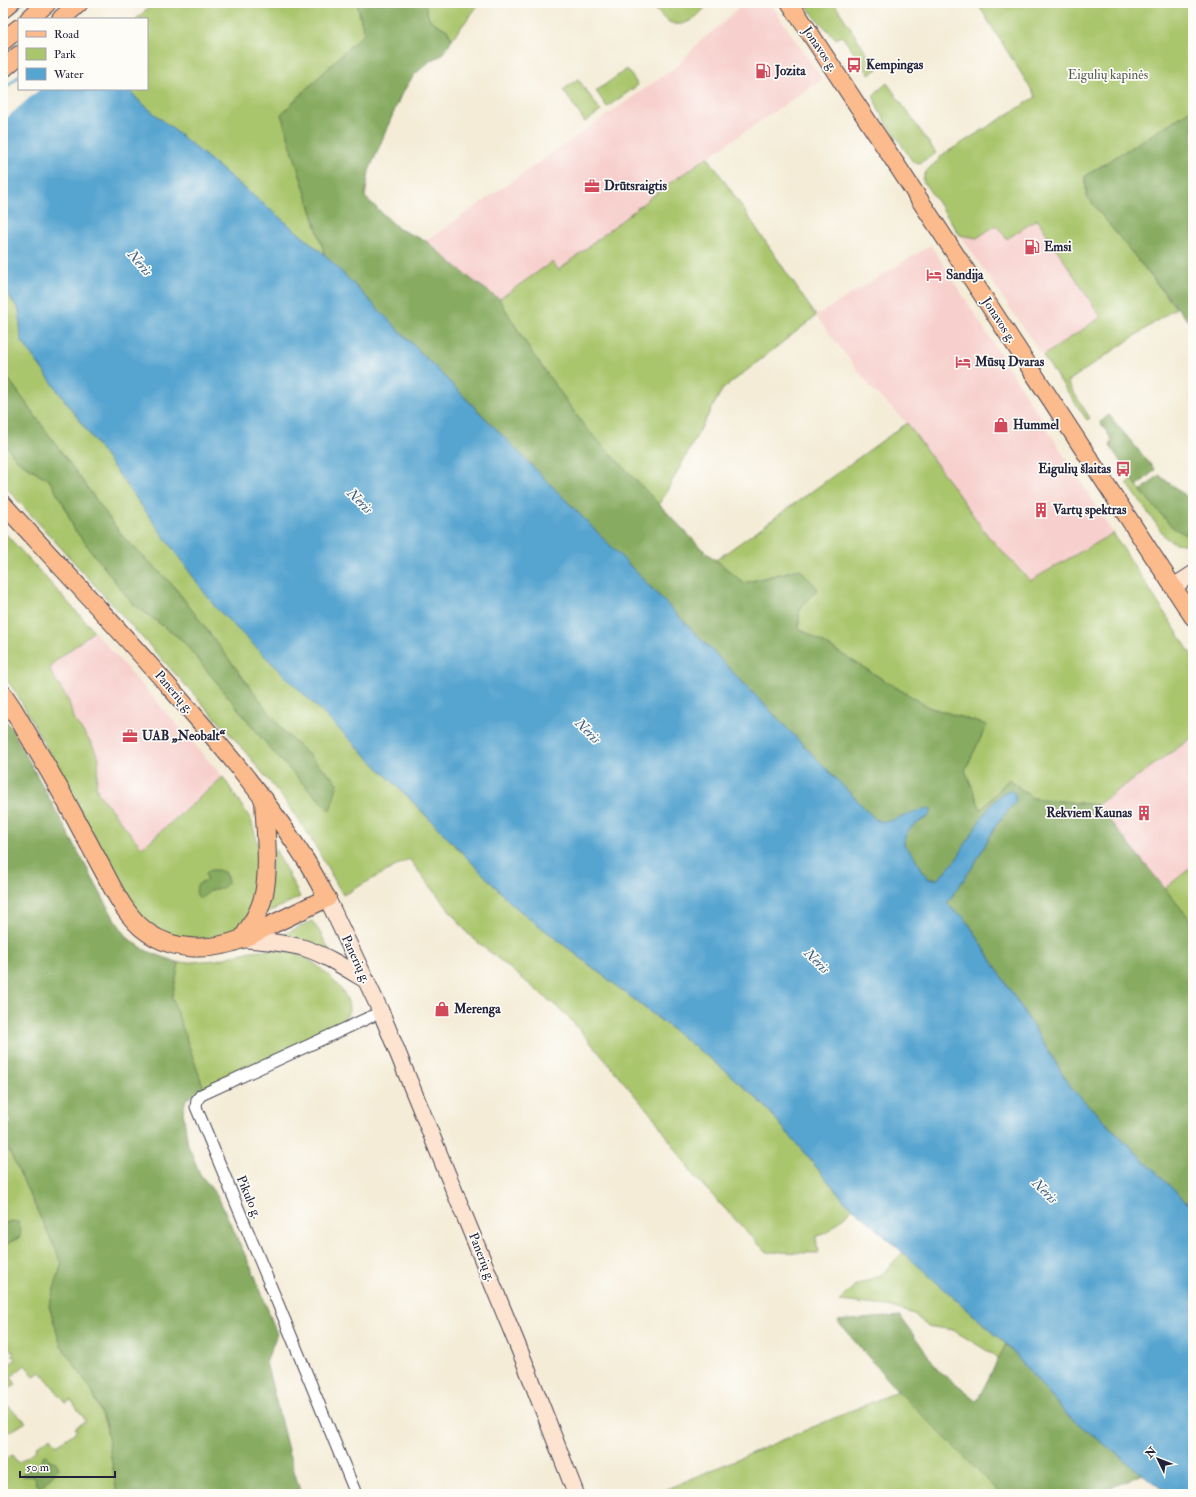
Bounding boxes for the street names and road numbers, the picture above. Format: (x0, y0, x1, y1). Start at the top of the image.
street label: Jonavos g. (799, 23, 841, 75)
street label: Jonavos g. (978, 293, 1020, 346)
street label: Panerių g. (151, 667, 197, 717)
street label: Panerių g. (338, 932, 374, 986)
street label: Pikulo g. (233, 1173, 265, 1221)
street label: Panerių g. (465, 1230, 499, 1284)

